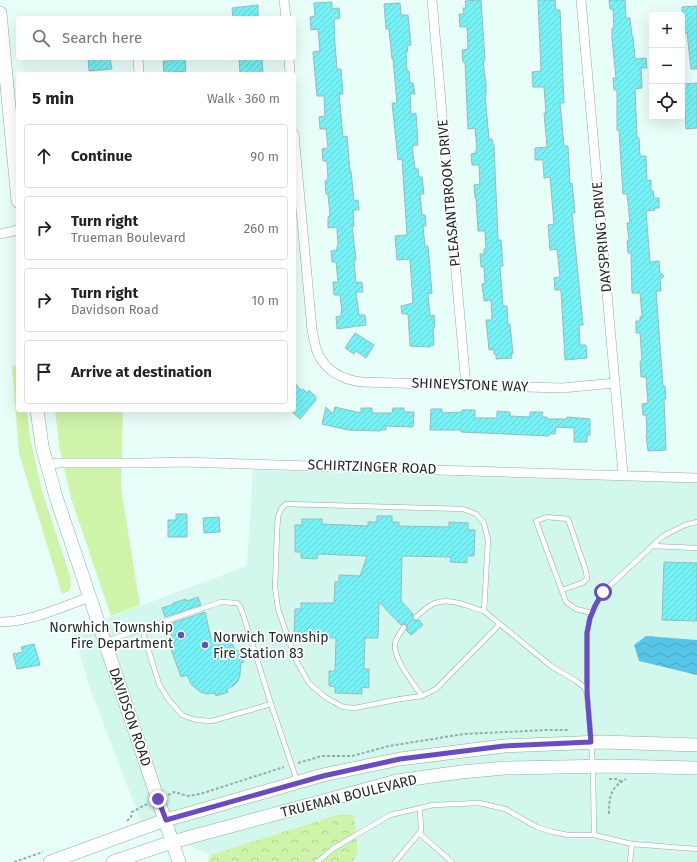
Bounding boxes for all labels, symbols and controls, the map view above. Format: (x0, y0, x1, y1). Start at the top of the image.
map controls (649, 12, 685, 120)
button: + (649, 12, 685, 48)
search box (16, 16, 296, 60)
icon: search (30, 27, 52, 49)
text: Search here (62, 29, 142, 47)
button: − (649, 48, 685, 84)
button: locate (649, 84, 685, 120)
text: 5 min (32, 88, 74, 109)
text: Walk · 360 m (207, 91, 280, 106)
street label: PLEASANTBROOK DRIVE (434, 119, 464, 267)
icon: ahead (33, 145, 55, 167)
text: Continue (71, 147, 132, 165)
text: 90 m (250, 149, 279, 164)
street label: DAYSPRING DRIVE (589, 181, 615, 293)
text: Turn right (71, 212, 138, 230)
icon: right (33, 217, 55, 239)
text: 260 m (244, 221, 279, 236)
text: Trueman Boulevard (71, 230, 186, 245)
text: Turn right (71, 284, 138, 302)
icon: right (33, 289, 55, 311)
text: 10 m (252, 293, 279, 308)
text: Davidson Road (71, 302, 159, 317)
icon: arrive (33, 361, 55, 383)
text: Arrive at destination (71, 363, 212, 381)
street label: SHINEYSTONE WAY (411, 374, 529, 396)
street label: SCHIRTZINGER ROAD (307, 456, 437, 478)
route start (594, 583, 612, 601)
place label: Norwhich Township Fire Department (49, 619, 174, 652)
place label: Norwich Township Fire Station 83 (213, 629, 329, 662)
marker: Norwhich Township Fire Department (176, 630, 186, 640)
marker: Norwich Township Fire Station 83 (200, 640, 210, 650)
street label: DAVIDSON ROAD (105, 665, 155, 769)
street label: TRUEMAN BOULEVARD (279, 771, 419, 821)
route end (149, 790, 167, 808)

